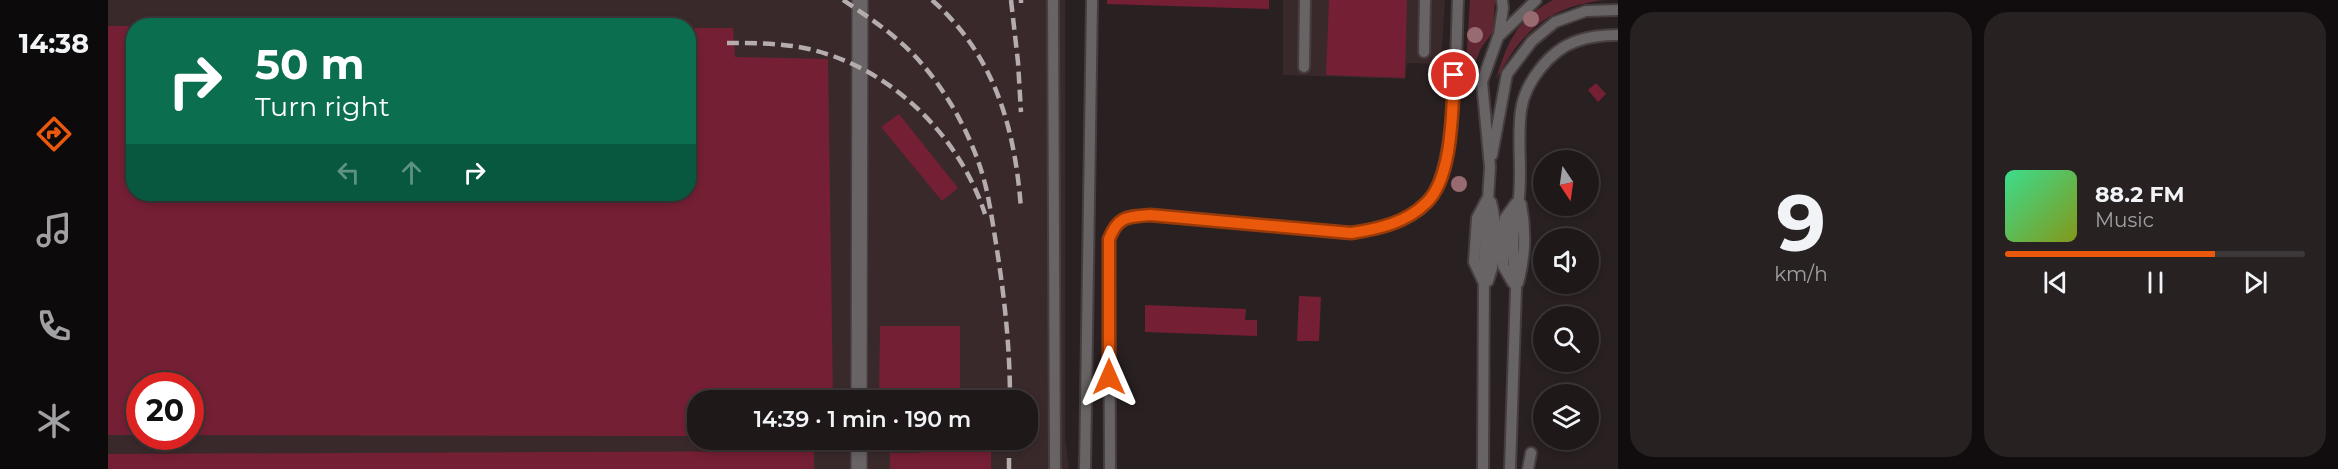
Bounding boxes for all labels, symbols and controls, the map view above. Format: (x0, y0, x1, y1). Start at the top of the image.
text: 14:38 (19, 27, 89, 60)
text: 50 m (255, 38, 364, 90)
icon: right (156, 42, 234, 120)
pin (1428, 49, 1479, 100)
icon: arrive (1437, 58, 1470, 91)
text: Turn right (255, 90, 390, 123)
icon: directions (33, 113, 75, 155)
north arrow (1533, 150, 1599, 216)
map controls (1533, 150, 1599, 450)
icon: left (332, 156, 365, 189)
icon: ahead (395, 156, 428, 189)
icon: right (458, 156, 491, 189)
text: 9 (1776, 175, 1826, 271)
text: 88.2 FM (2095, 181, 2185, 208)
text: Music (2095, 208, 2154, 232)
icon: music (33, 209, 75, 251)
button: sound (1533, 228, 1599, 294)
text: km/h (1774, 262, 1828, 286)
icon: previous (2039, 266, 2072, 299)
icon: pause (2139, 266, 2172, 299)
icon: next (2239, 266, 2272, 299)
icon: phone (33, 305, 75, 347)
button: search (1533, 306, 1599, 372)
position arrow (1077, 345, 1141, 409)
speed limit sign: 20 (126, 372, 204, 450)
button: layers (1533, 384, 1599, 450)
icon: climate (33, 400, 75, 442)
text: 14:39 · 1 min · 190 m (754, 406, 971, 433)

